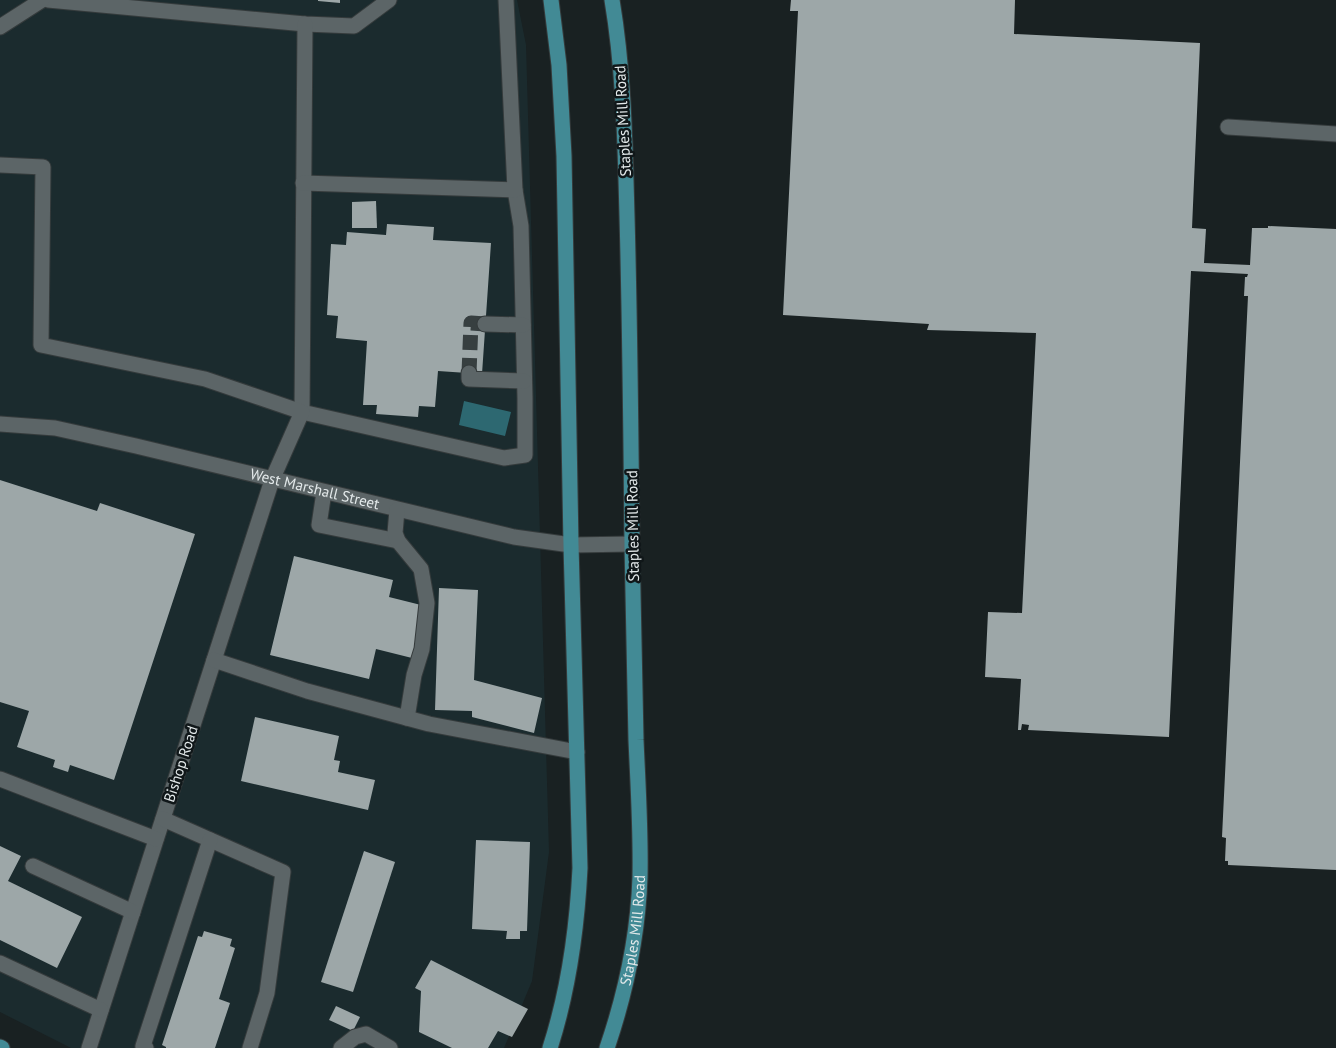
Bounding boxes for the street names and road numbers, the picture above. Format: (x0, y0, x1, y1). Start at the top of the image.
street label: Staples Mill Road (610, 65, 635, 177)
street label: West Marshall Street (248, 464, 381, 513)
street label: Staples Mill Road (622, 470, 643, 582)
street label: Bishop Road (159, 723, 202, 804)
street label: Staples Mill Road (615, 875, 649, 987)

